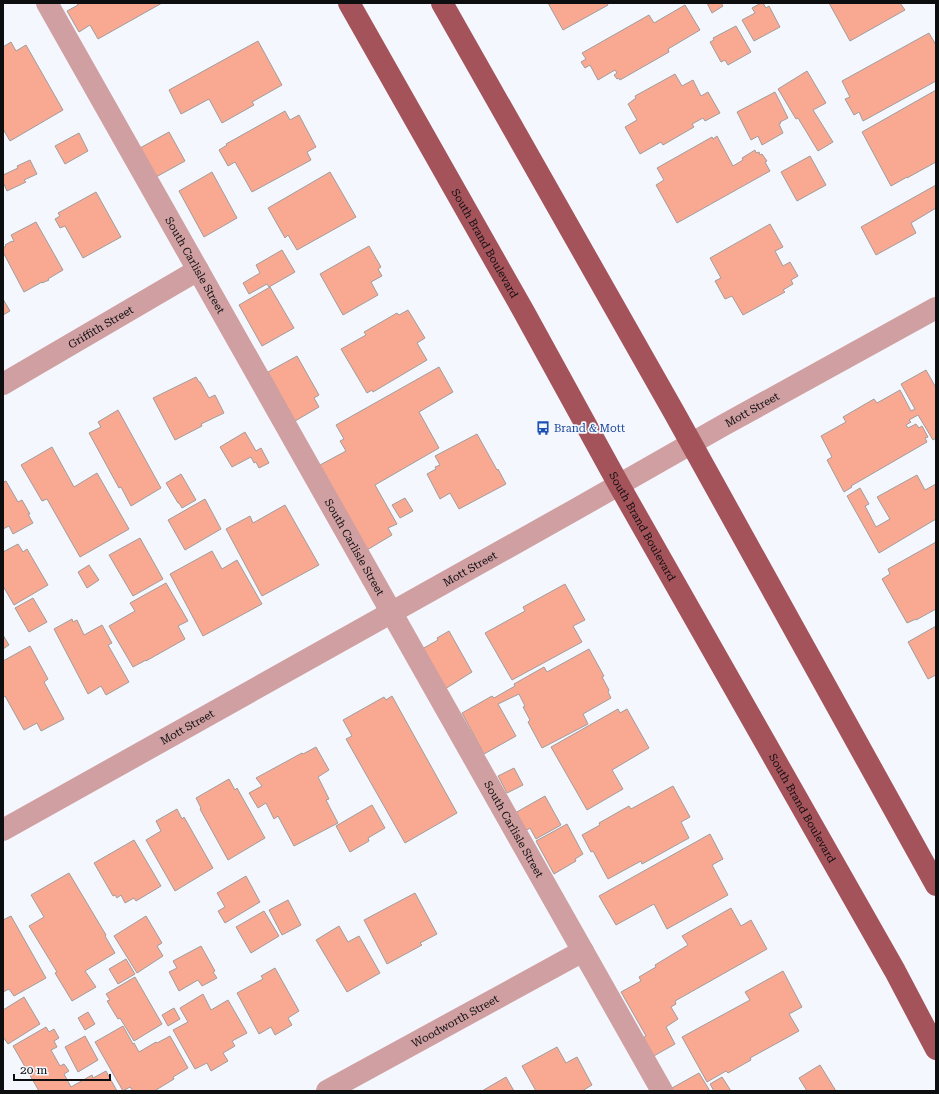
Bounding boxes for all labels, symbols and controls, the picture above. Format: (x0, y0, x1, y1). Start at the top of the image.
street label: South Brand Boulevard (449, 187, 521, 300)
street label: South Carlisle Street (162, 215, 227, 316)
street label: Griffith Street (66, 303, 136, 352)
street label: Mott Street (723, 390, 782, 430)
bus stop icon: Brand & Mott (535, 420, 551, 436)
place label: Brand & Mott (554, 422, 625, 435)
street label: South Brand Boulevard (606, 470, 678, 583)
street label: South Carlisle Street (322, 497, 387, 598)
street label: Mott Street (441, 549, 499, 589)
street label: Mott Street (158, 707, 217, 748)
street label: South Brand Boulevard (766, 751, 838, 865)
street label: South Carlisle Street (481, 779, 546, 880)
street label: Woodworth Street (410, 992, 501, 1050)
scale bar (14, 1056, 110, 1082)
text: 20 m (20, 1063, 47, 1077)

